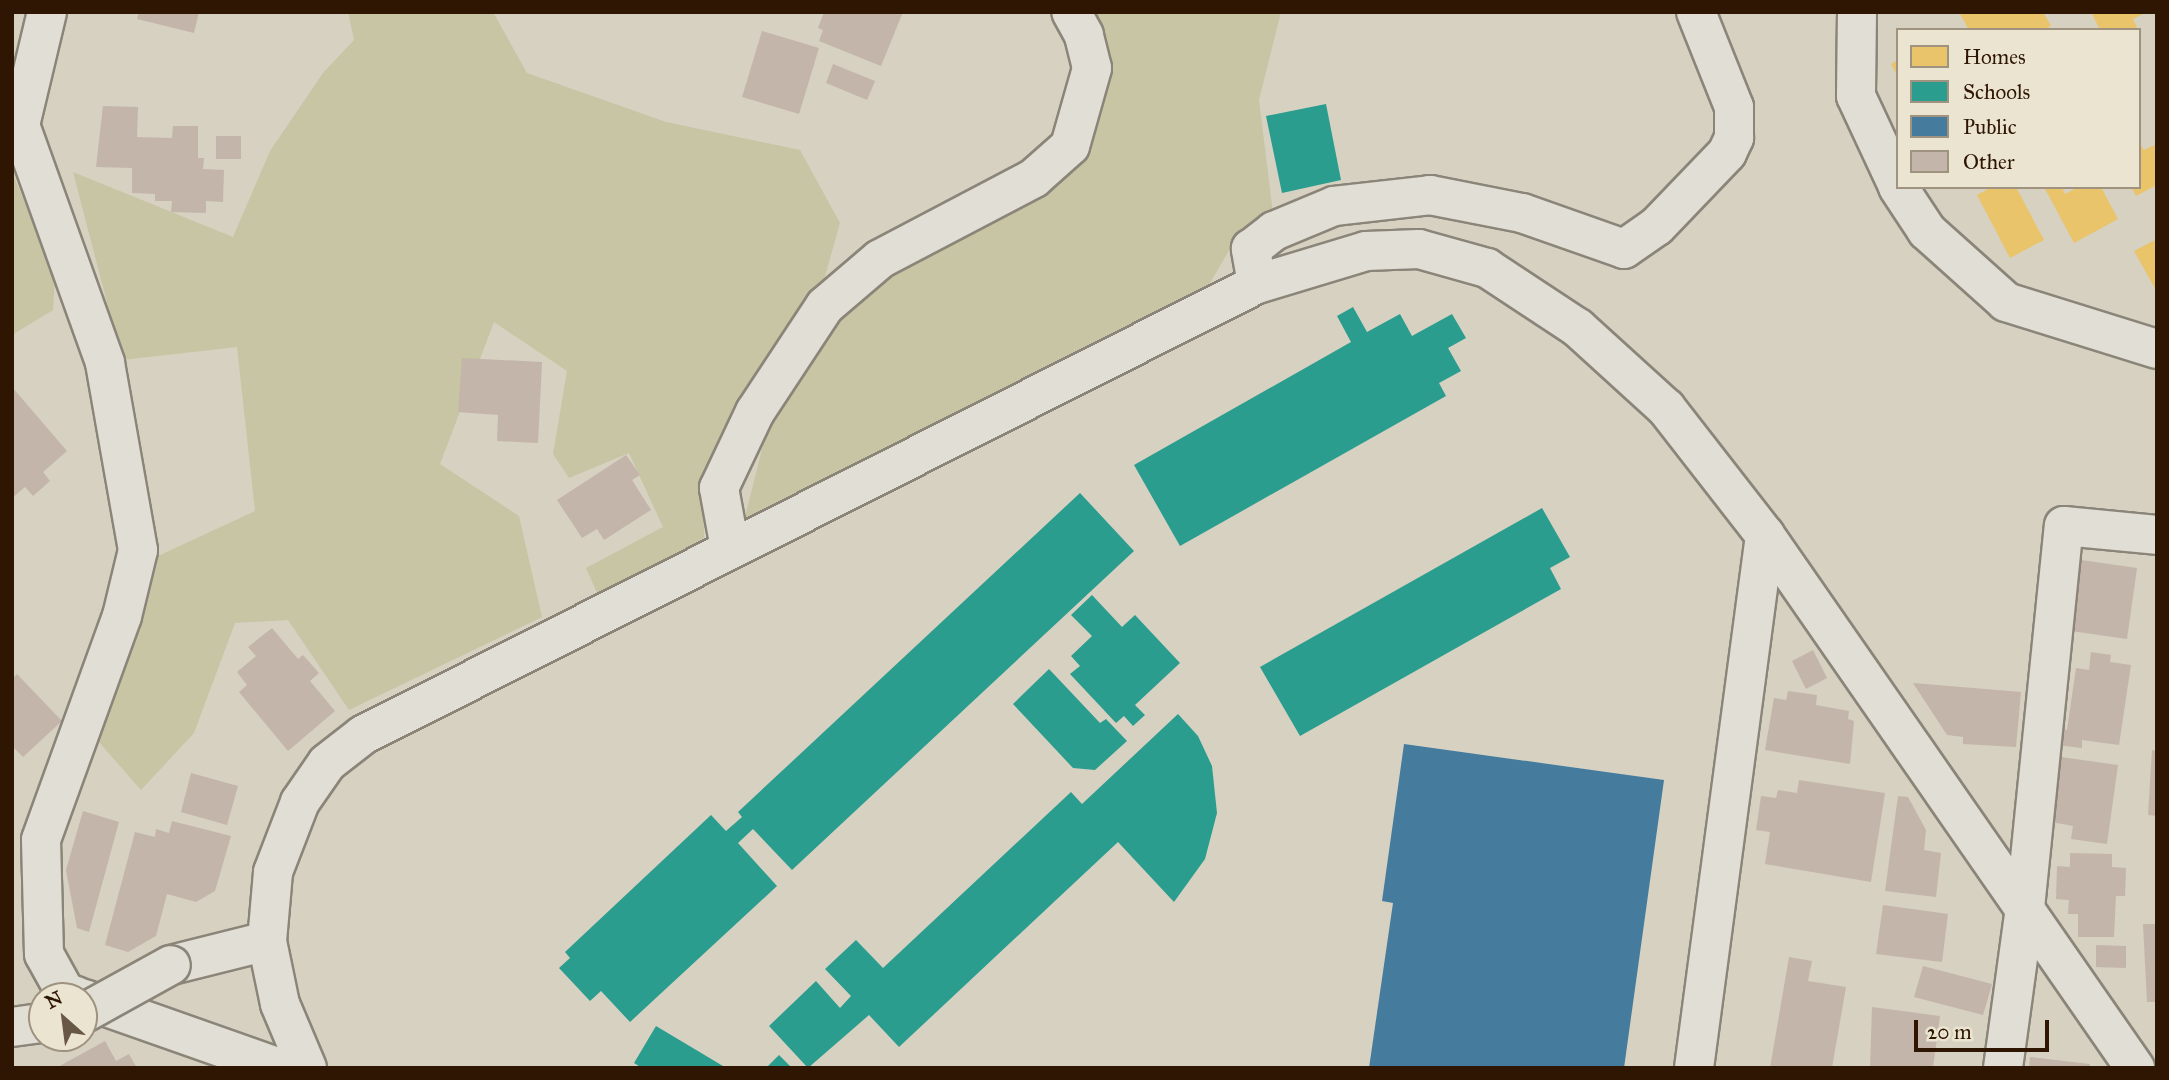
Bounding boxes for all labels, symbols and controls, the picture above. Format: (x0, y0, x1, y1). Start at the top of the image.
legend (1896, 28, 2141, 189)
text: Homes (1963, 44, 2026, 70)
text: Schools (1963, 79, 2030, 105)
text: Public (1963, 114, 2017, 140)
text: Other (1963, 149, 2015, 175)
north arrow (28, 982, 98, 1052)
text: N (41, 986, 66, 1014)
scale bar (1917, 1006, 2052, 1050)
text: 20 m (1927, 1019, 1972, 1045)

